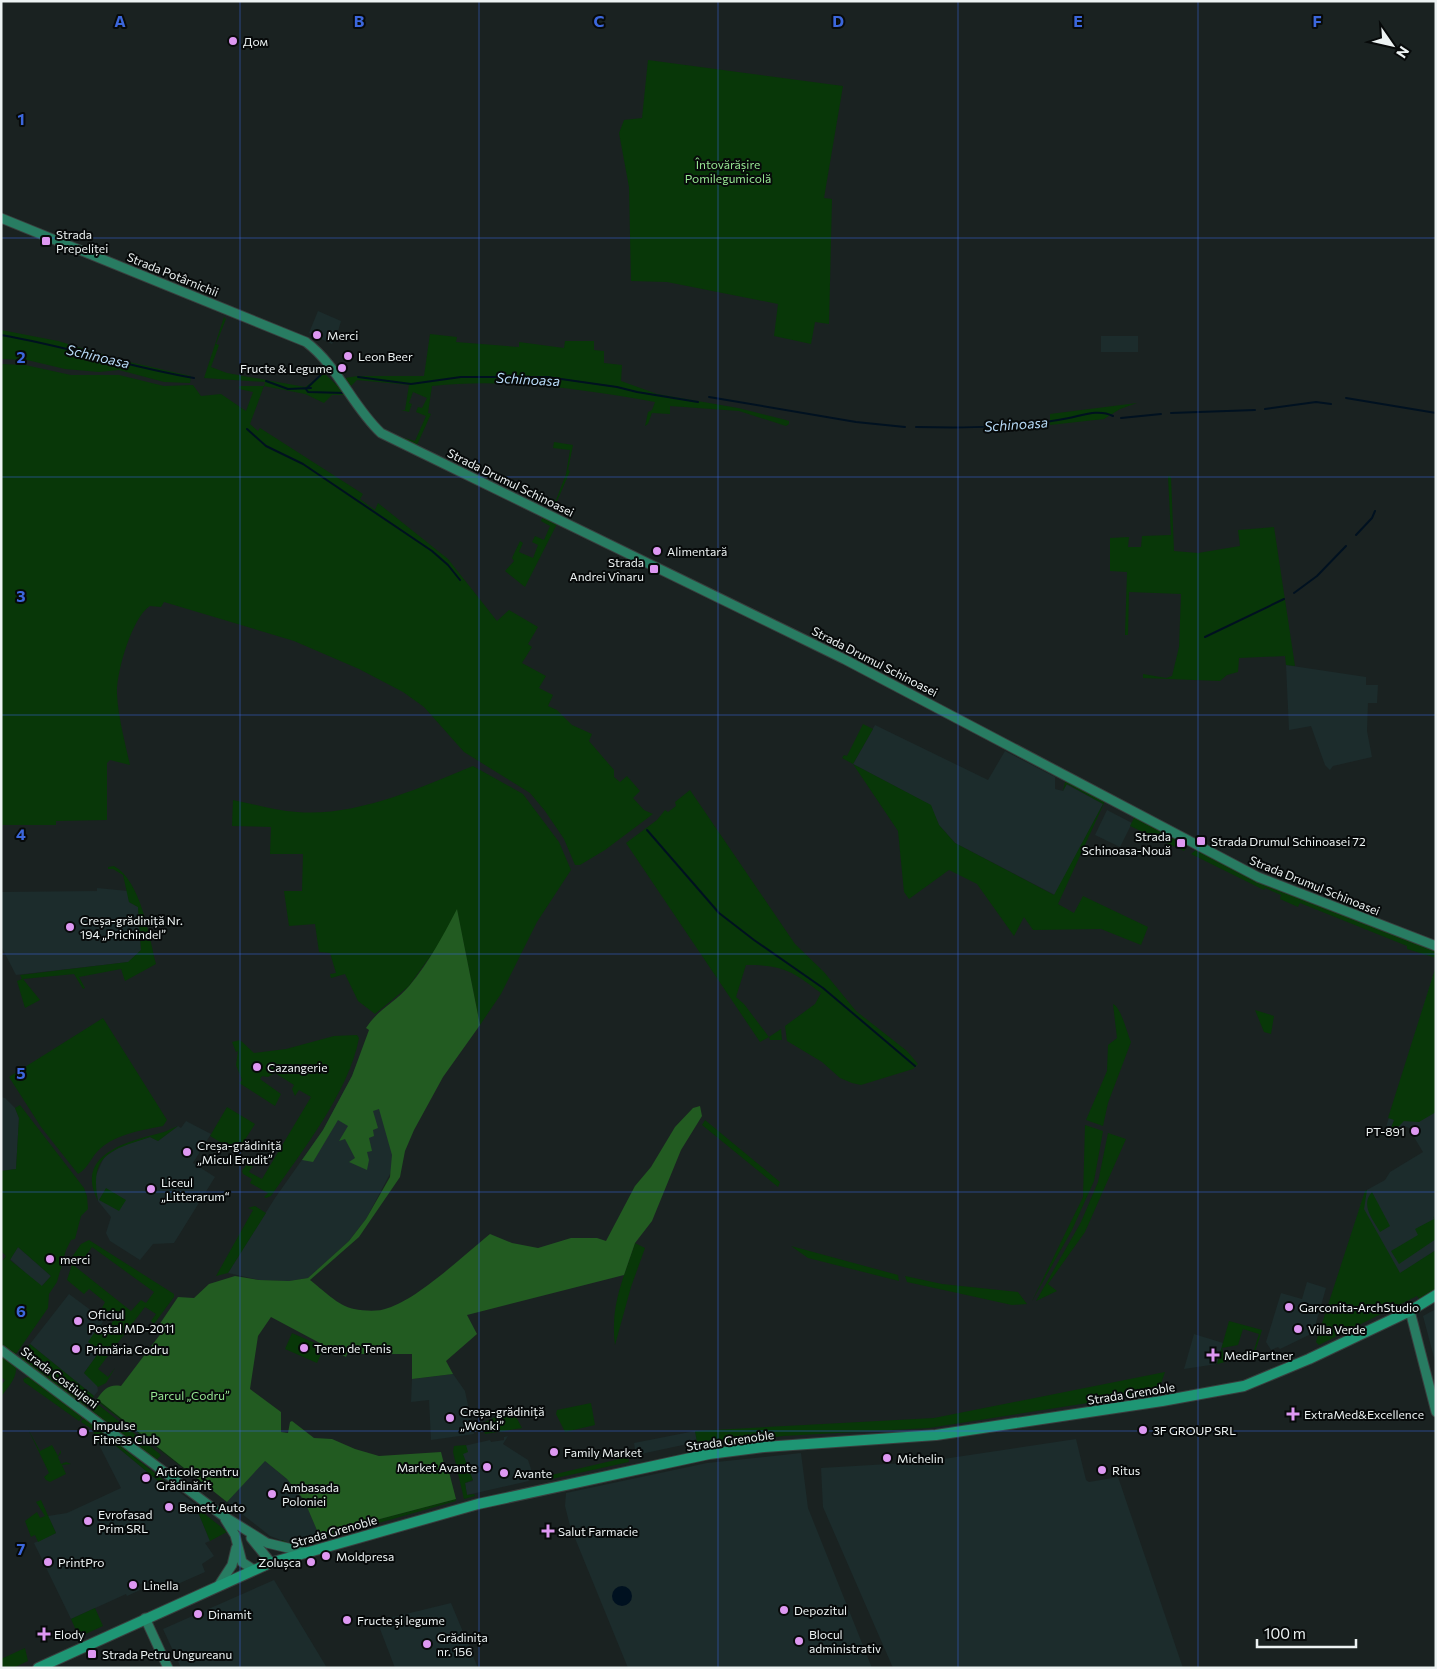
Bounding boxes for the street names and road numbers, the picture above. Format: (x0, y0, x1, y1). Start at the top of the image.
street label: Strada Potârnichii (125, 249, 221, 299)
street label: Strada Drumul Schinoasei (445, 445, 577, 519)
street label: Strada Drumul Schinoasei (810, 623, 940, 699)
street label: Strada Drumul Schinoasei (1248, 852, 1382, 918)
street label: Strada Costiujeni (19, 1343, 101, 1411)
street label: Strada Grenoble (1086, 1379, 1176, 1407)
street label: Strada Grenoble (685, 1427, 775, 1453)
street label: Strada Grenoble (290, 1512, 378, 1550)

